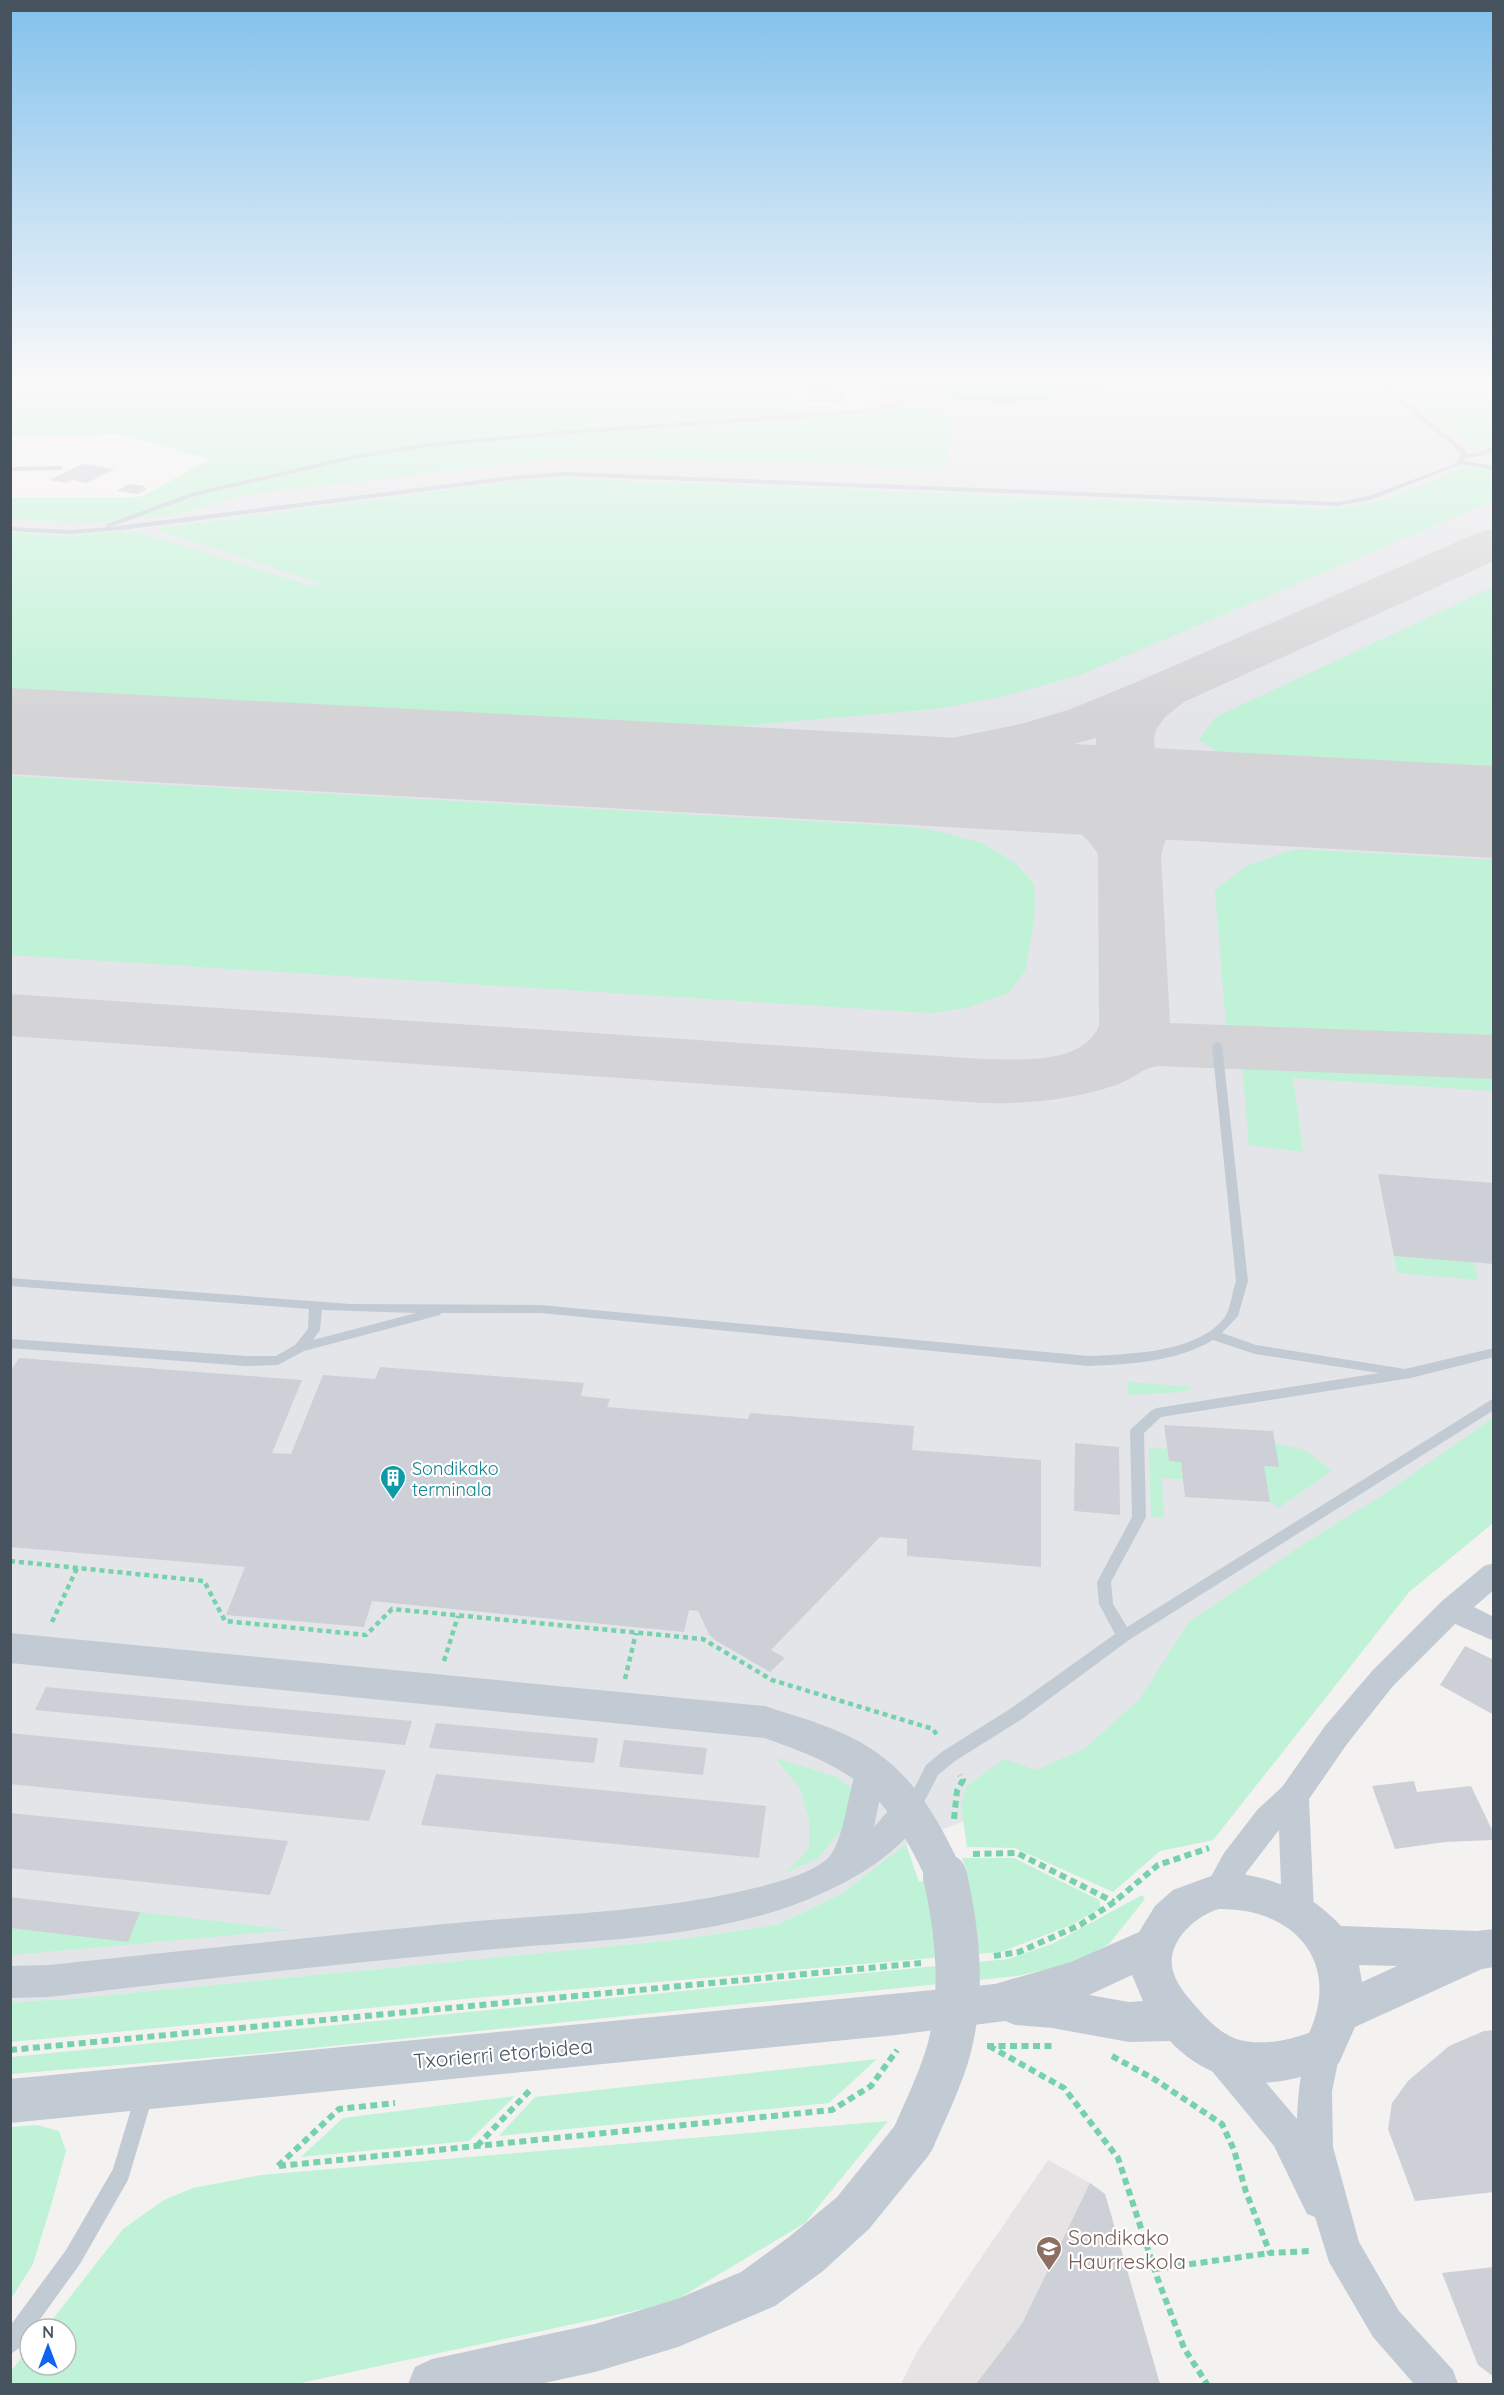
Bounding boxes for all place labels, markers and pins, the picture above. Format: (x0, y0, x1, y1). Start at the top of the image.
place label: Sondikako terminala (412, 1457, 499, 1501)
building icon: Sondikako terminala (378, 1463, 408, 1501)
place label: Sondikako Haurreskola (1068, 2224, 1186, 2274)
school or university icon: Sondikako Haurreskola (1034, 2234, 1064, 2272)

